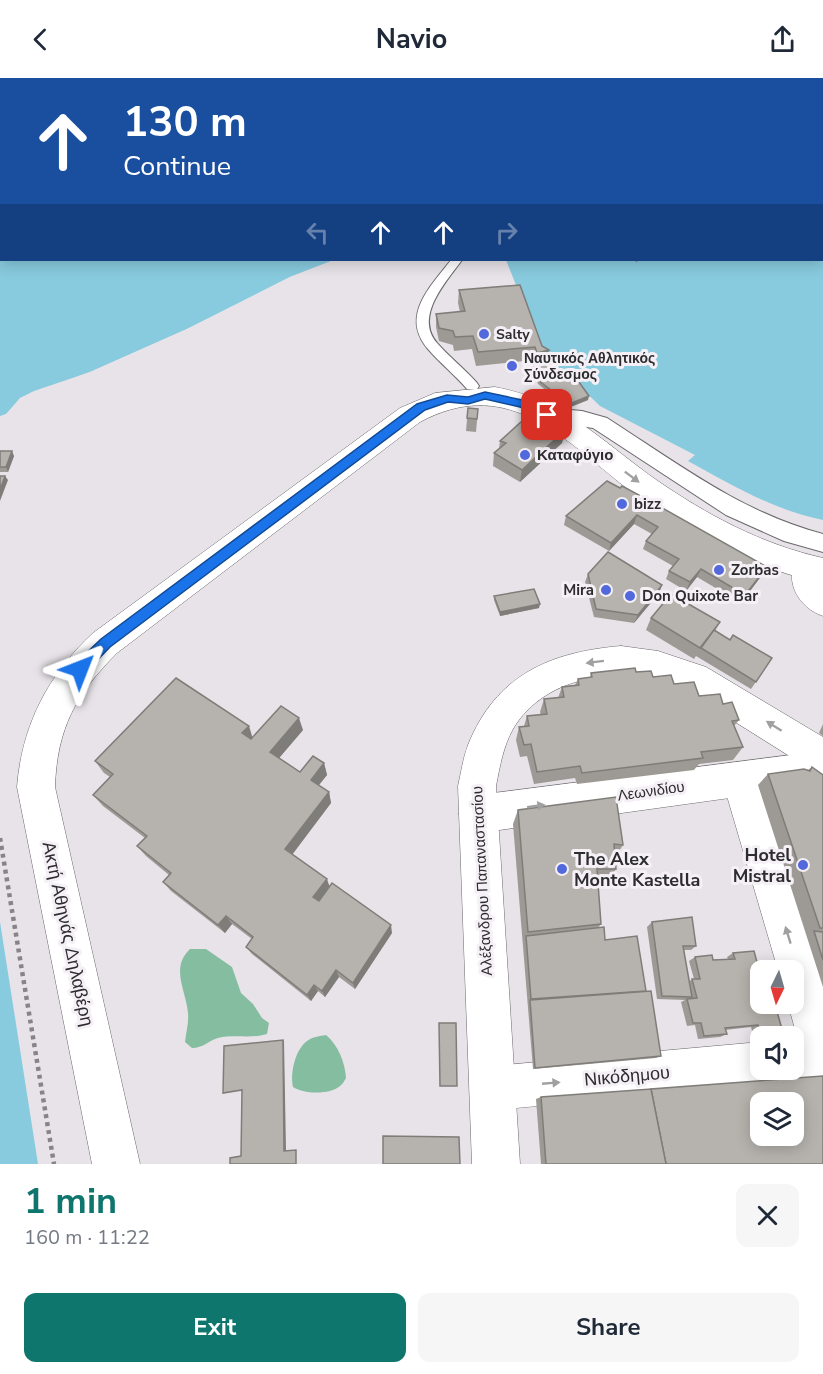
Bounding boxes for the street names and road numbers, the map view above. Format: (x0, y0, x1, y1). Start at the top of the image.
street label: Λεωνιδίου (616, 776, 686, 806)
street label: Αλέξανδρου Παπαναστασίου (467, 786, 497, 976)
street label: Ακτή Αθηνάς Δηλαβέρη (37, 839, 99, 1029)
street label: Νικόδημου (583, 1060, 671, 1092)

